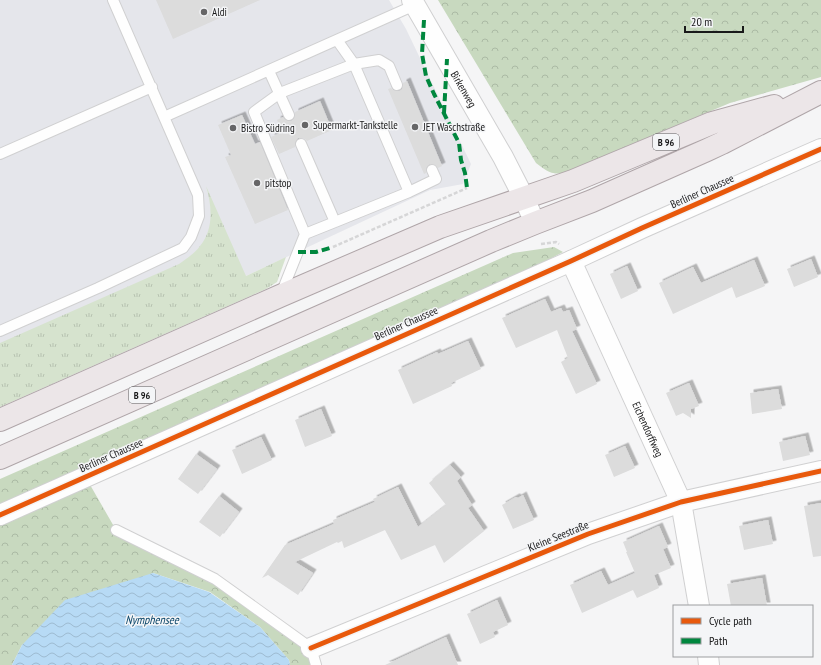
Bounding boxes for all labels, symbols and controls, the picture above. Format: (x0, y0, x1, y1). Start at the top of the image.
place label: Aldi (212, 5, 227, 19)
marker: Aldi (199, 7, 209, 17)
scale bar (685, 8, 743, 34)
text: 20 m (691, 14, 712, 29)
street label: Birkenweg (448, 68, 480, 110)
place label: Supermarkt-Tankstelle (313, 118, 398, 132)
marker: Supermarkt-Tankstelle (300, 120, 310, 130)
place label: JET Waschstraße (422, 120, 486, 134)
place label: Bistro Südring (241, 121, 295, 135)
marker: JET Waschstraße (410, 122, 420, 132)
marker: Bistro Südring (228, 123, 238, 133)
road number: B 96 (653, 134, 679, 150)
street label: Berliner Chaussee (668, 171, 736, 211)
place label: pitstop (265, 176, 292, 190)
marker: pitstop (252, 178, 262, 188)
street label: Berliner Chaussee (372, 303, 440, 343)
road number: B 96 (129, 387, 155, 403)
street label: Eichendorffweg (629, 399, 667, 459)
street label: Berliner Chaussee (77, 435, 145, 475)
street label: Kleine Seestraße (526, 517, 591, 555)
legend (673, 605, 813, 657)
water label: Nymphensee (125, 612, 180, 627)
text: Cycle path (709, 613, 752, 628)
text: Path (709, 633, 727, 648)

